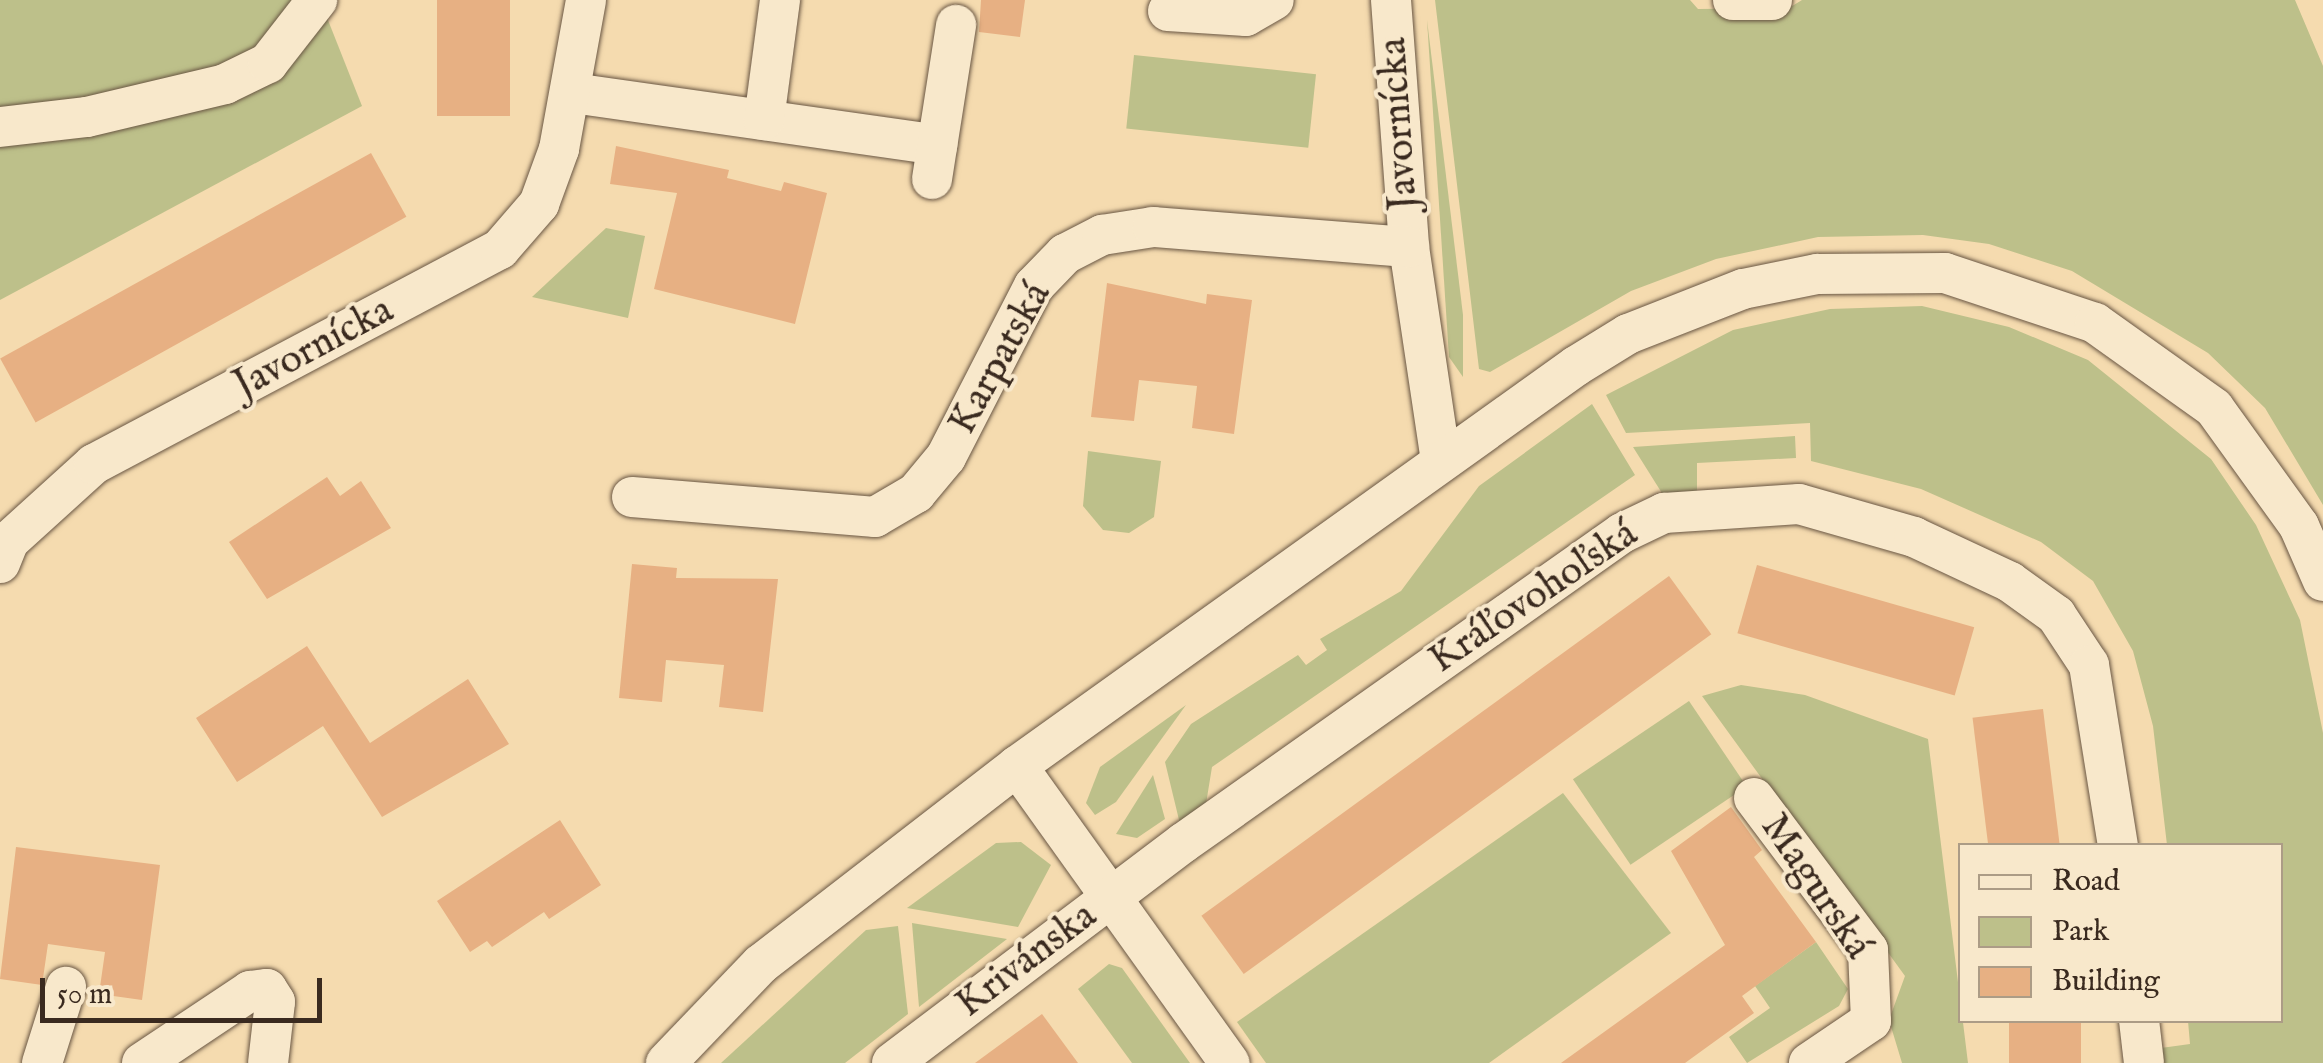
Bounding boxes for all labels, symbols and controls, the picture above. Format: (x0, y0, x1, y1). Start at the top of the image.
street label: Javornícka (1370, 36, 1430, 212)
street label: Karpatská (940, 275, 1062, 443)
street label: Javornícka (226, 287, 402, 411)
street label: Kráľovohoľská (1421, 511, 1647, 685)
street label: Magurská (1749, 805, 1881, 969)
legend (1958, 843, 2283, 1023)
text: Road (2052, 863, 2120, 901)
street label: Krivánska (947, 893, 1107, 1029)
text: Park (2052, 913, 2109, 951)
scale bar (45, 958, 328, 1020)
text: Building (2052, 963, 2160, 1001)
text: 50 m (57, 976, 112, 1014)

